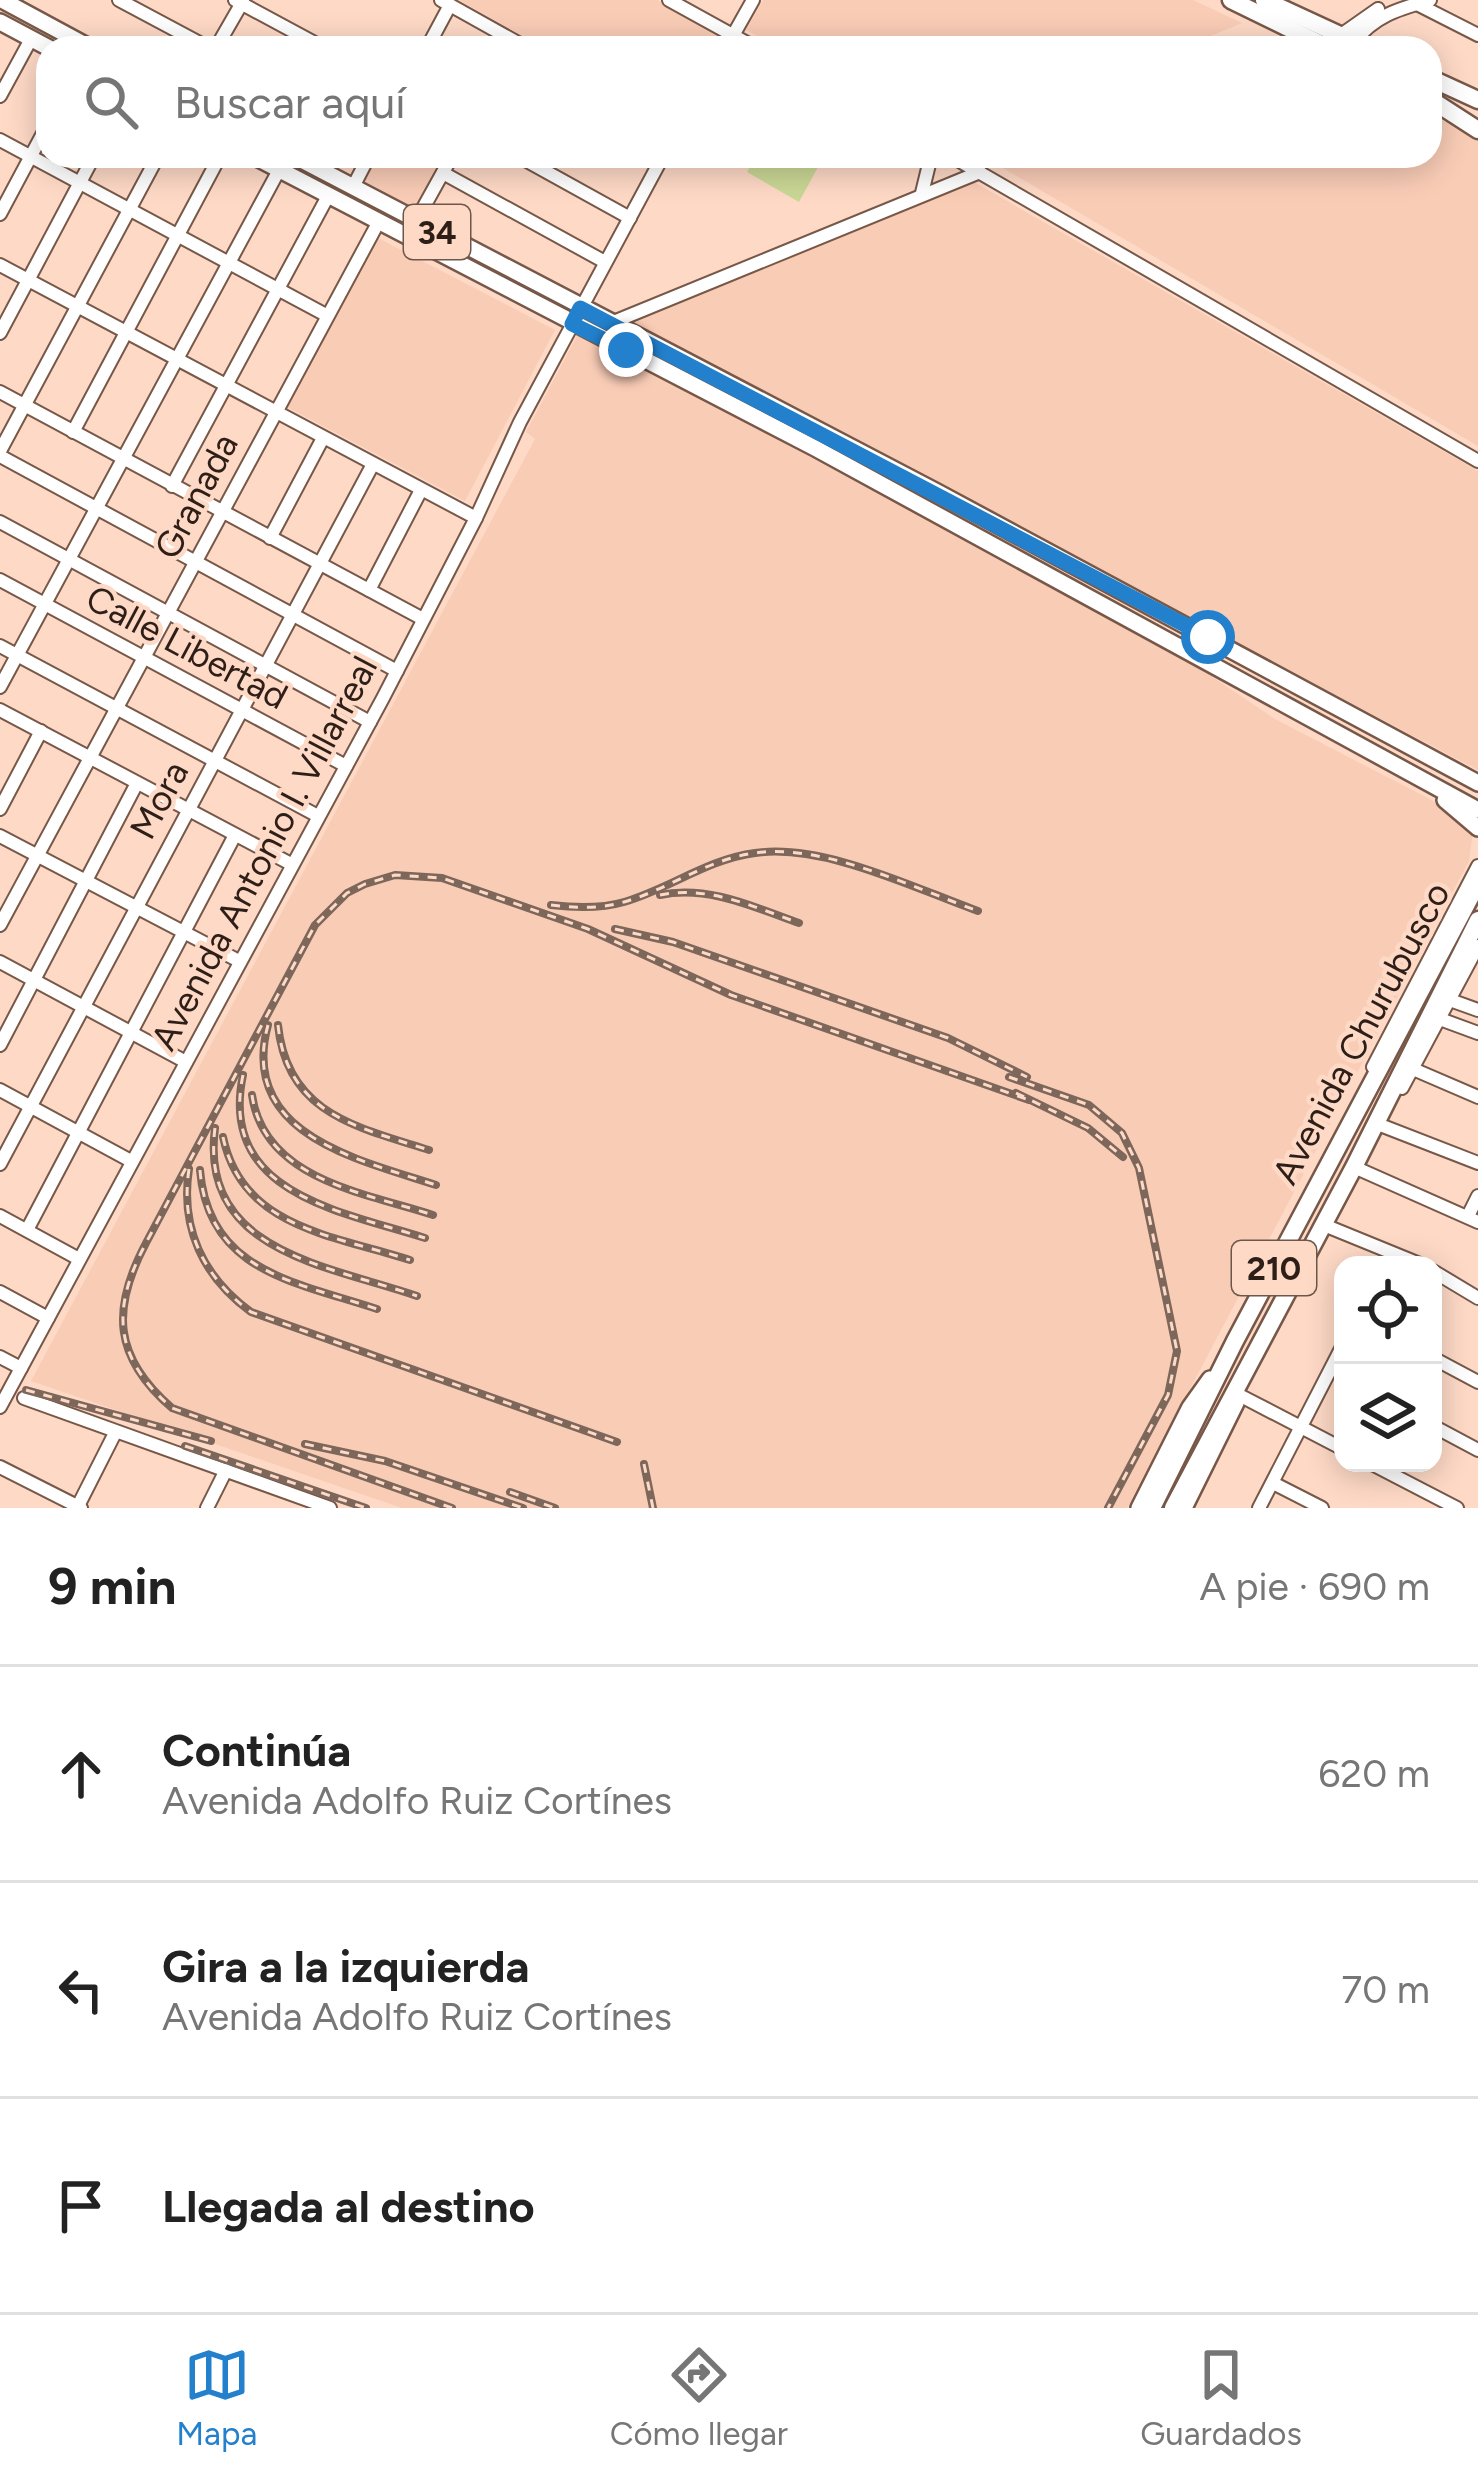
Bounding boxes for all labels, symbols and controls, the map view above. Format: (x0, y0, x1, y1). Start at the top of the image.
search box (36, 36, 1442, 168)
icon: search (78, 69, 144, 135)
text: Buscar aquí (174, 75, 406, 129)
road number: 34 (404, 205, 470, 259)
route end (599, 323, 653, 377)
street label: Granada (145, 426, 247, 566)
street label: Calle Libertad (79, 576, 295, 718)
route start (1181, 610, 1235, 664)
street label: Avenida Antonio I. Villarreal (142, 649, 386, 1057)
street label: Mora (121, 754, 197, 846)
street label: Avenida Churubusco (1263, 875, 1459, 1191)
road number: 210 (1232, 1241, 1316, 1295)
map controls (1334, 1256, 1442, 1472)
button: locate (1334, 1256, 1442, 1364)
button: layers (1334, 1364, 1442, 1472)
text: 9 min (48, 1556, 177, 1617)
text: A pie · 690 m (1199, 1563, 1430, 1610)
text: Continúa (162, 1723, 351, 1777)
icon: ahead (48, 1741, 114, 1807)
text: 620 m (1318, 1750, 1430, 1797)
text: Avenida Adolfo Ruiz Cortínes (162, 1777, 672, 1824)
text: Gira a la izquierda (162, 1939, 529, 1993)
icon: left (48, 1957, 114, 2023)
text: 70 m (1341, 1966, 1430, 2013)
text: Avenida Adolfo Ruiz Cortínes (162, 1993, 672, 2040)
icon: arrive (48, 2173, 114, 2239)
text: Llegada al destino (162, 2179, 535, 2233)
tab: Mapa (176, 2342, 257, 2453)
tab: Cómo llegar (610, 2342, 788, 2453)
tab: Guardados (1140, 2342, 1302, 2453)

